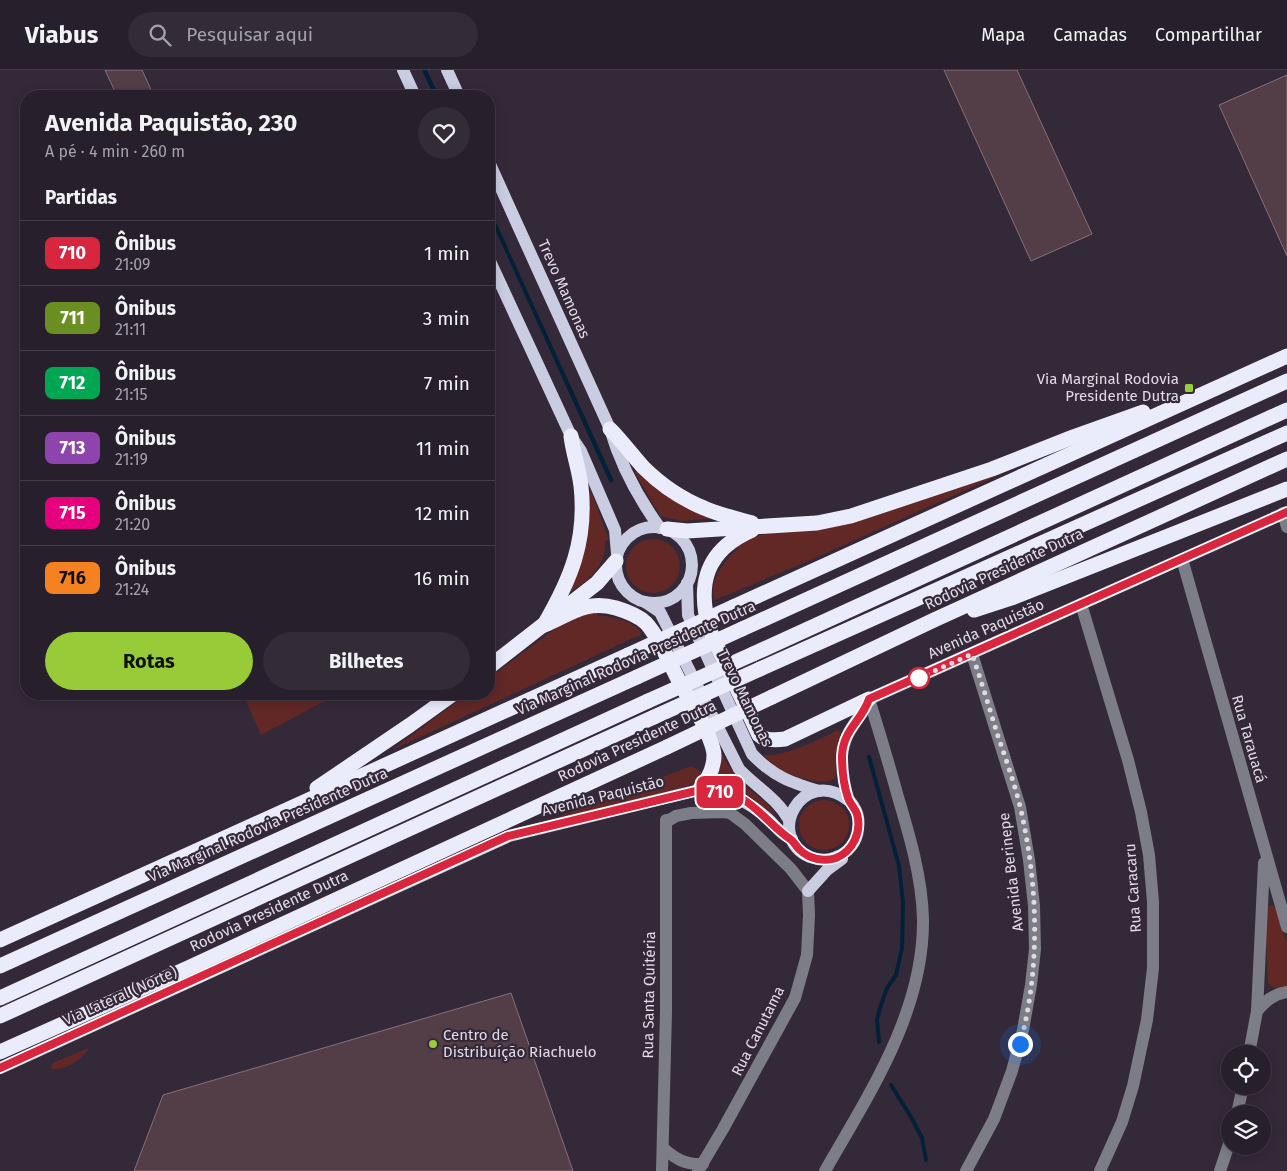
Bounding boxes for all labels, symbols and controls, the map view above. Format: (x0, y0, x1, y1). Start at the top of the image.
search box (128, 12, 478, 57)
text: Viabus (25, 21, 98, 49)
icon: search (146, 21, 174, 49)
text: Pesquisar aqui (186, 23, 313, 46)
text: Mapa (981, 24, 1025, 46)
text: Camadas (1053, 24, 1127, 46)
text: Compartilhar (1155, 24, 1262, 46)
button: heart (418, 107, 470, 159)
text: Avenida Paquistão, 230 (45, 109, 297, 137)
text: A pé · 4 min · 260 m (45, 142, 185, 161)
text: Partidas (45, 186, 117, 209)
text: Ônibus (115, 232, 176, 255)
street label: Trevo Mamonas (534, 237, 594, 341)
text: 710 (59, 242, 86, 264)
text: 1 min (424, 242, 470, 265)
text: 21:09 (115, 255, 150, 274)
text: Ônibus (115, 297, 176, 320)
text: 711 (60, 307, 85, 329)
text: 3 min (423, 307, 470, 330)
text: 21:11 (115, 320, 146, 339)
text: Ônibus (115, 362, 176, 385)
place label: Via Marginal Rodovia Presidente Dutra (1037, 370, 1179, 405)
text: 712 (60, 372, 85, 394)
text: 7 min (424, 372, 470, 395)
marker: Via Marginal Rodovia Presidente Dutra (1183, 382, 1195, 394)
text: 21:15 (115, 385, 148, 404)
text: Ônibus (115, 427, 176, 450)
text: 713 (60, 437, 85, 459)
text: 11 min (416, 437, 470, 460)
text: 21:19 (115, 450, 148, 469)
text: Ônibus (115, 492, 176, 515)
text: 715 (59, 502, 86, 524)
text: 12 min (415, 502, 470, 525)
text: 21:20 (115, 515, 150, 534)
street label: Rodovia Presidente Dutra (922, 524, 1086, 614)
text: Ônibus (115, 557, 176, 580)
text: 716 (59, 567, 86, 589)
text: 16 min (414, 567, 470, 590)
text: 21:24 (115, 580, 149, 599)
street label: Avenida Paquistão (925, 595, 1047, 663)
street label: Via Marginal Rodovia Presidente Dutra (514, 597, 758, 719)
button: Rotas (45, 632, 253, 690)
button: Bilhetes (263, 632, 470, 690)
street label: Trevo Mamonas (714, 646, 776, 750)
unlabelled marker (908, 667, 930, 689)
street label: Rua Tarauacá (1228, 693, 1270, 785)
street label: Rodovia Presidente Dutra (555, 696, 719, 786)
street label: Via Marginal Rodovia Presidente Dutra (146, 764, 390, 886)
street label: Avenida Paquistão (540, 772, 666, 820)
line badge: 710 (691, 776, 749, 808)
text: 710 (706, 781, 734, 803)
street label: Avenida Berinepe (995, 812, 1027, 932)
street label: Rua Caracaru (1121, 843, 1145, 933)
street label: Rodovia Presidente Dutra (187, 866, 351, 956)
street label: Rua Santa Quitéria (639, 931, 659, 1059)
street label: Via Lateral (Norte) (60, 963, 180, 1029)
street label: Rua Canutama (728, 983, 788, 1079)
place label: Centro de Distribuíção Riachuelo (443, 1026, 597, 1061)
your location (1008, 1032, 1033, 1057)
marker: Centro de Distribuíção Riachuelo (427, 1038, 439, 1050)
map controls (1221, 1045, 1271, 1155)
button: locate (1221, 1045, 1271, 1095)
button: layers (1221, 1105, 1271, 1155)

